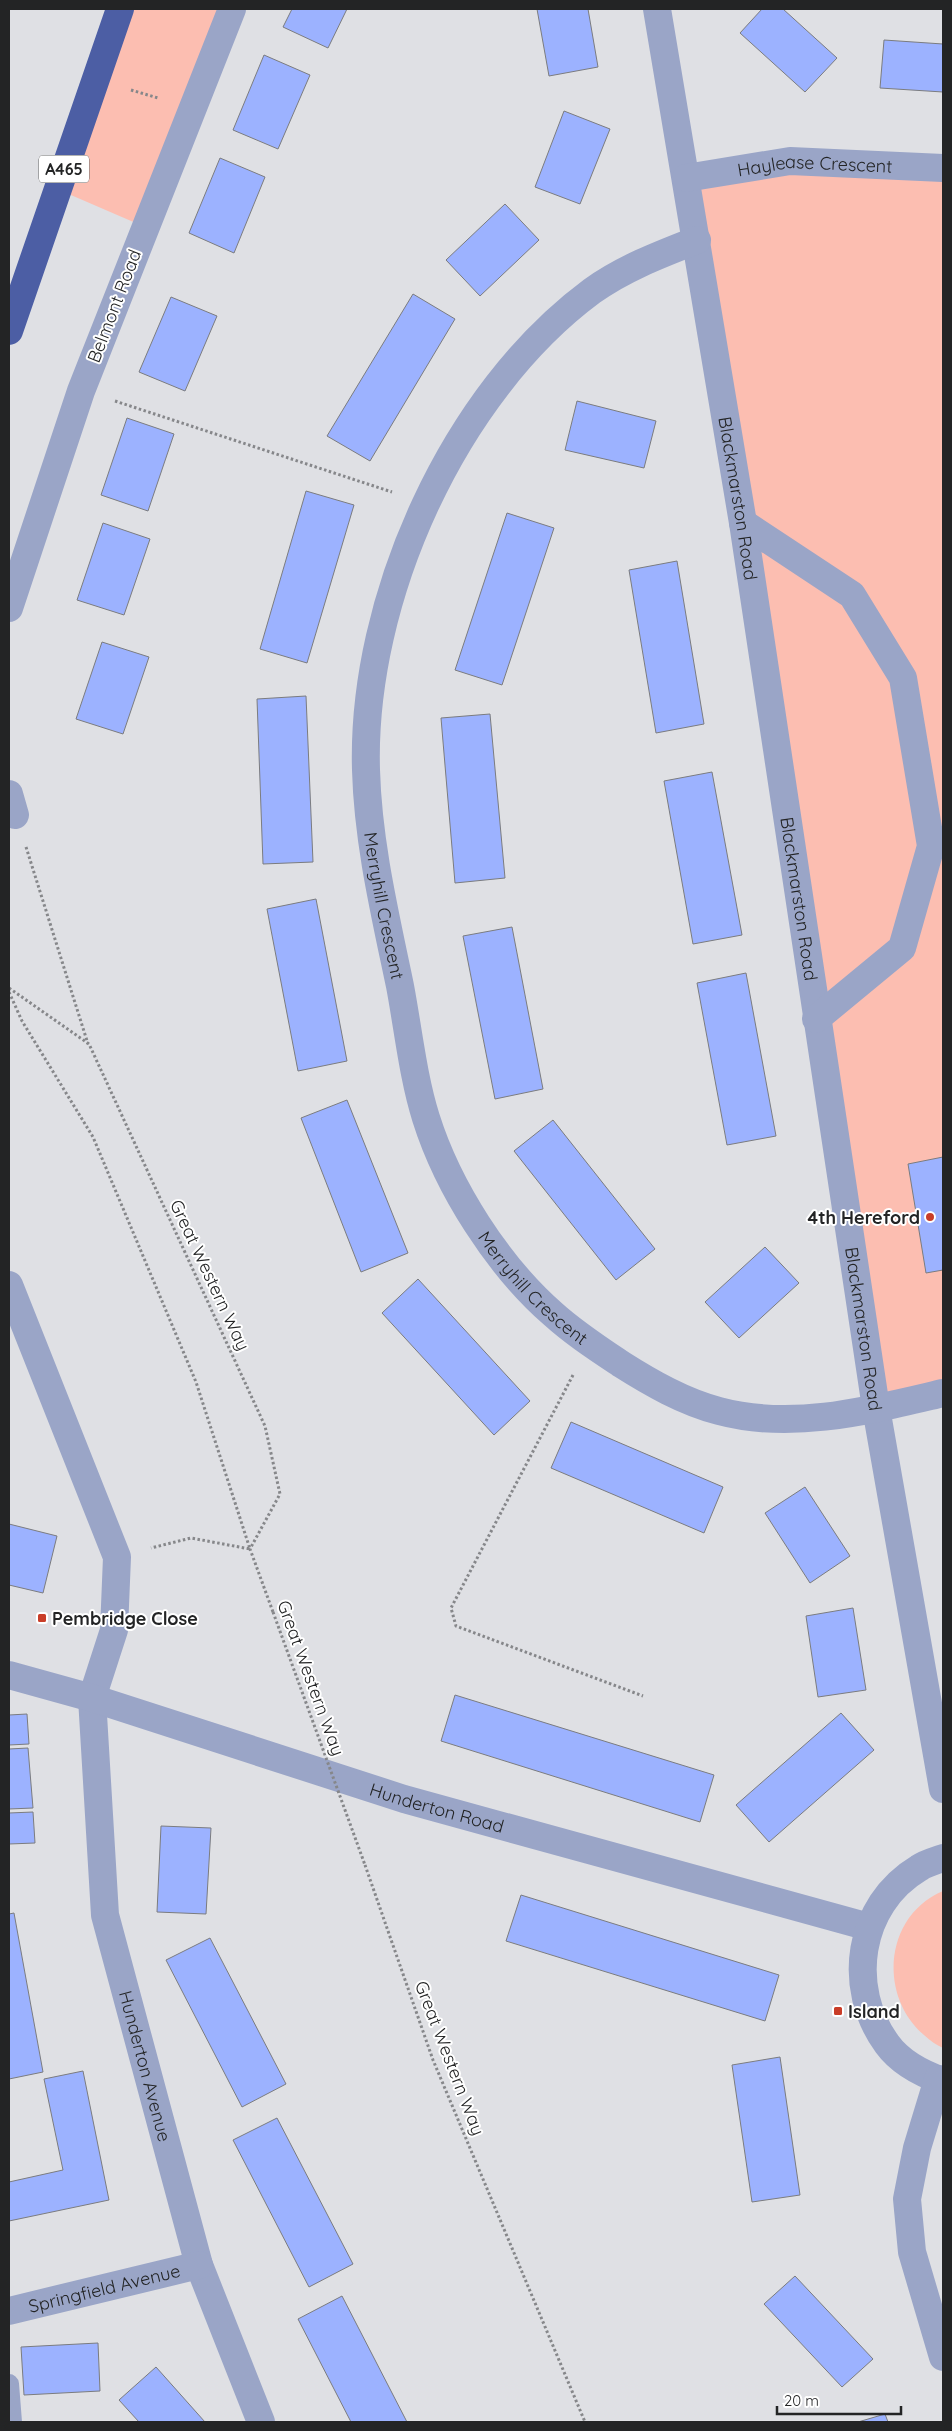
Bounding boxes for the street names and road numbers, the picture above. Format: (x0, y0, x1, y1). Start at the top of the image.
street label: Haylease Crescent (736, 149, 893, 181)
road number: A465 (39, 156, 89, 182)
street label: Belmont Road (82, 246, 146, 366)
street label: Blackmarston Road (714, 415, 763, 582)
street label: Blackmarston Road (776, 815, 823, 982)
street label: Merryhill Crescent (360, 831, 410, 981)
street label: Great Western Way (165, 1196, 255, 1354)
street label: Merryhill Crescent (473, 1226, 593, 1349)
street label: Blackmarston Road (840, 1245, 888, 1412)
street label: Great Western Way (272, 1597, 350, 1759)
street label: Hunderton Road (367, 1777, 507, 1837)
street label: Great Western Way (410, 1977, 490, 2139)
street label: Hunderton Avenue (114, 1988, 177, 2144)
street label: Springfield Avenue (26, 2258, 182, 2317)

